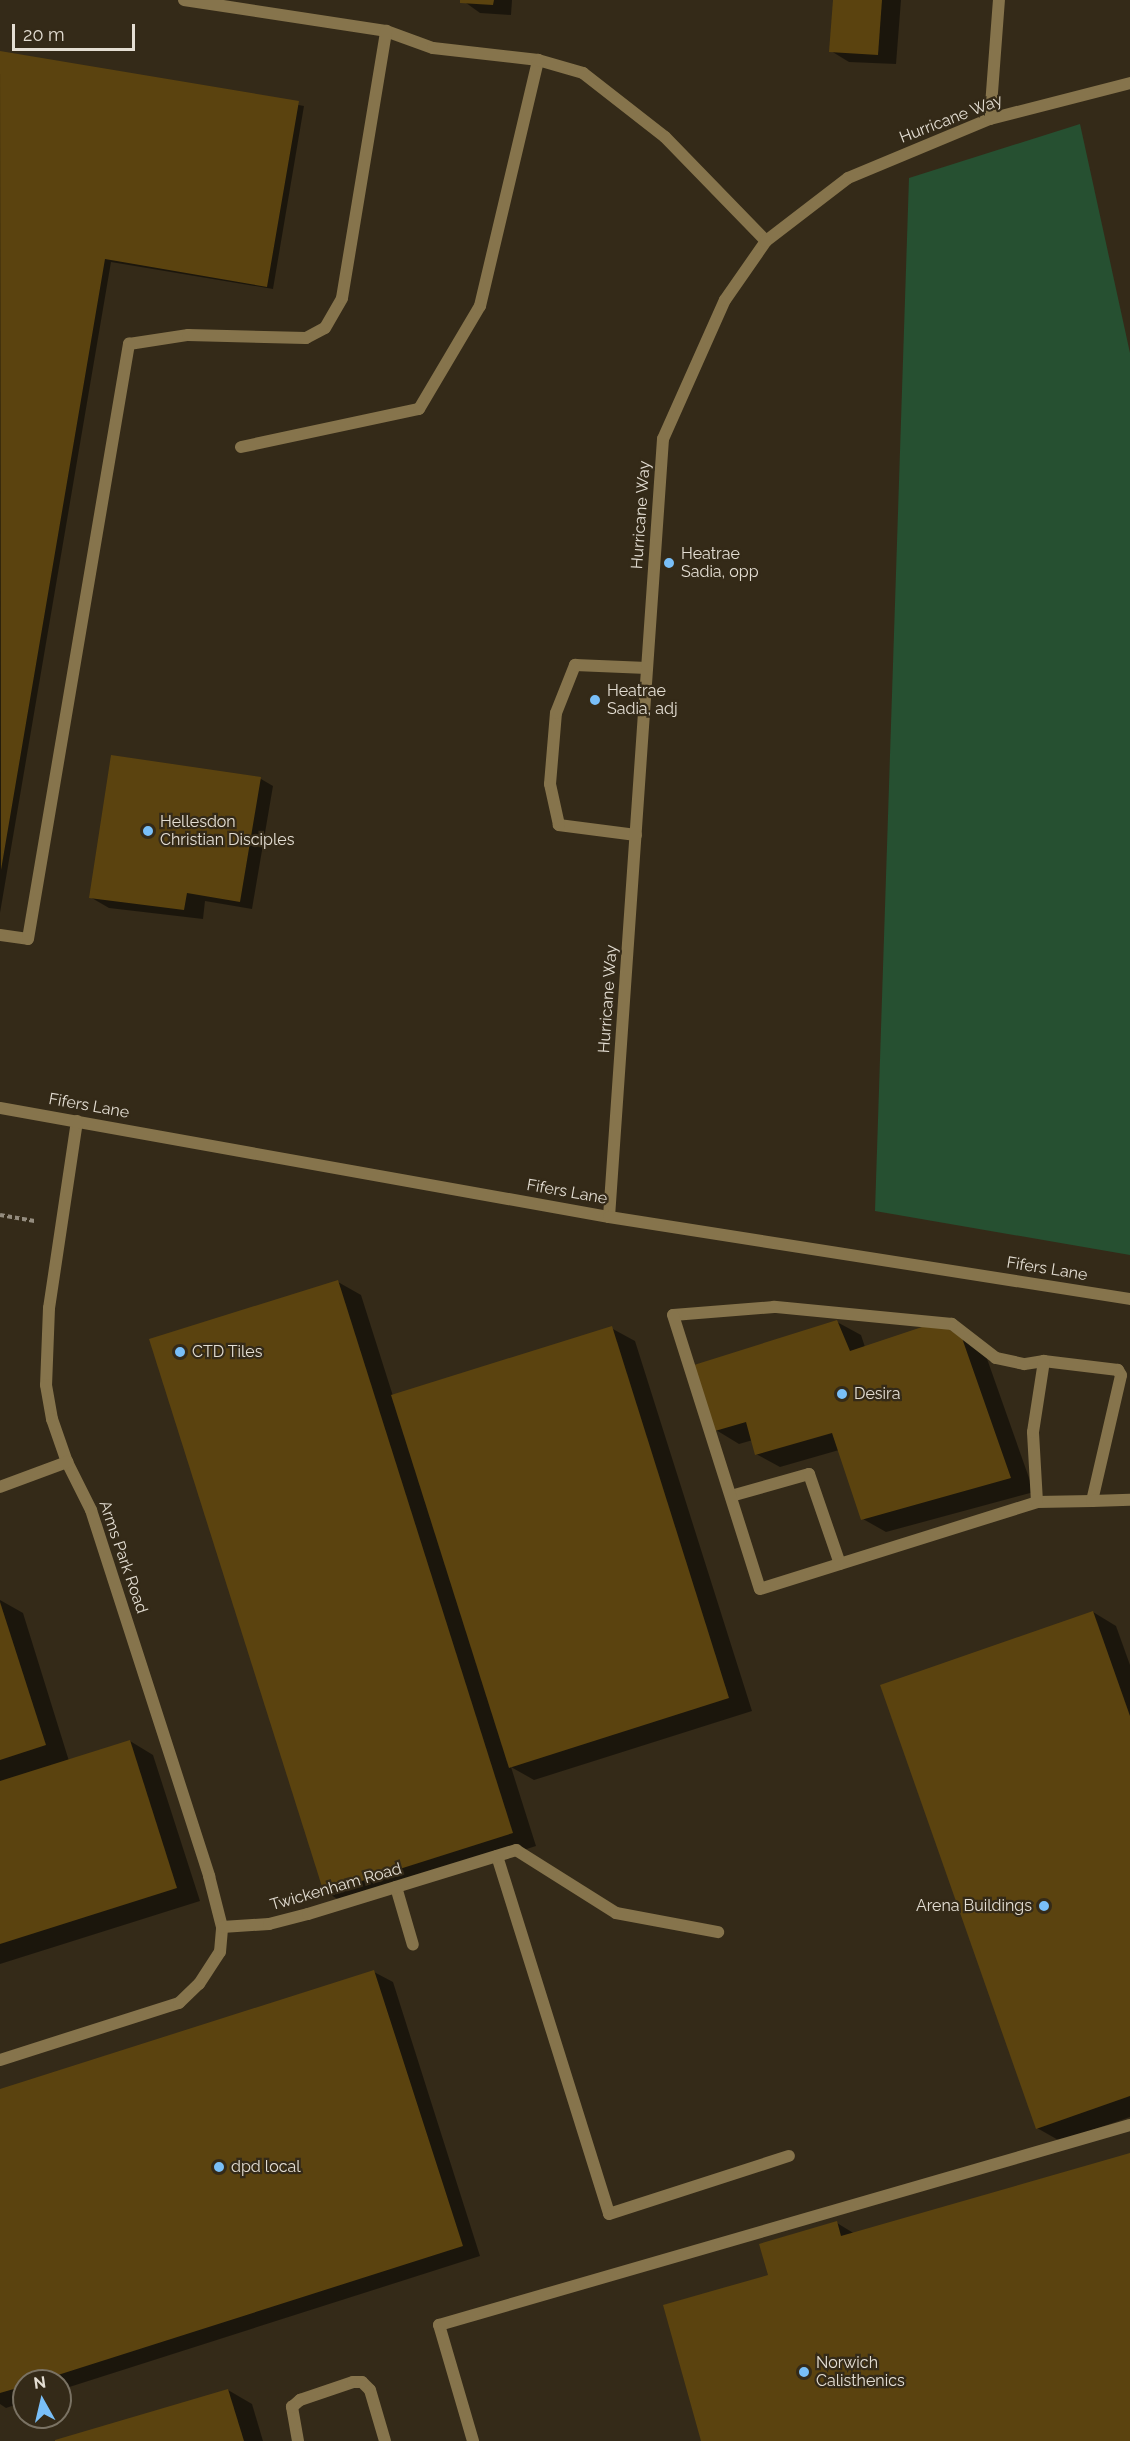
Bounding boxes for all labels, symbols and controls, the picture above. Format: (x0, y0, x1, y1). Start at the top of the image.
scale bar (15, 12, 138, 50)
text: 20 m (23, 24, 65, 45)
street label: Hurricane Way (897, 90, 1005, 148)
street label: Hurricane Way (628, 460, 654, 570)
place label: Heatrae Sadia, opp (681, 544, 759, 582)
marker: Heatrae Sadia, opp (662, 556, 676, 570)
place label: Heatrae Sadia, adj (607, 681, 678, 719)
marker: Heatrae Sadia, adj (588, 693, 602, 707)
place label: Hellesdon Christian Disciples (160, 812, 294, 850)
marker: Hellesdon Christian Disciples (141, 824, 155, 838)
street label: Hurricane Way (595, 944, 621, 1054)
street label: Fifers Lane (47, 1089, 131, 1123)
street label: Fifers Lane (525, 1175, 609, 1209)
street label: Fifers Lane (1005, 1253, 1089, 1285)
place label: CTD Tiles (192, 1342, 263, 1362)
marker: CTD Tiles (173, 1345, 187, 1359)
place label: Desira (854, 1384, 900, 1404)
marker: Desira (835, 1387, 849, 1401)
street label: Arms Park Road (95, 1498, 151, 1616)
street label: Twickenham Road (268, 1859, 404, 1915)
place label: Arena Buildings (916, 1896, 1032, 1916)
marker: Arena Buildings (1037, 1899, 1051, 1913)
place label: dpd local (231, 2157, 301, 2177)
marker: dpd local (212, 2160, 226, 2174)
place label: Norwich Calisthenics (816, 2353, 905, 2391)
marker: Norwich Calisthenics (797, 2365, 811, 2379)
north arrow (12, 2369, 72, 2429)
text: N (32, 2372, 47, 2393)

